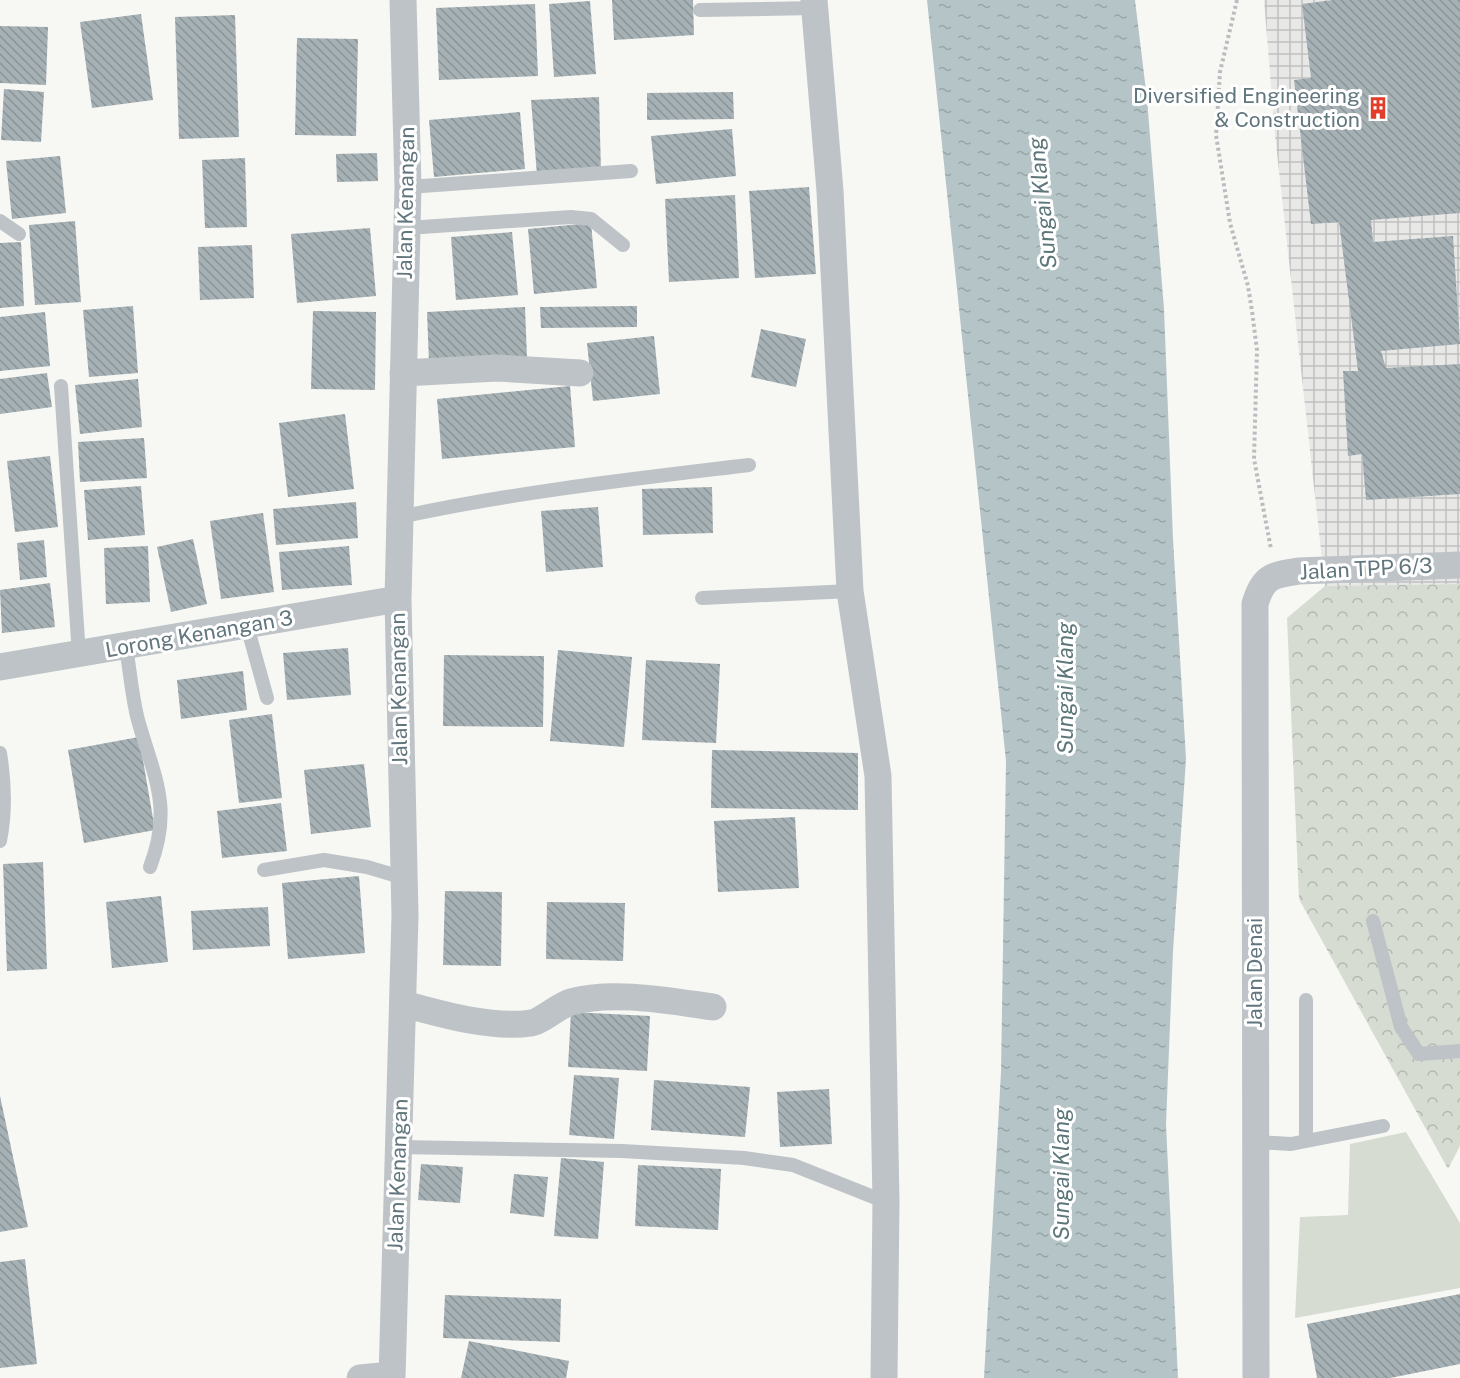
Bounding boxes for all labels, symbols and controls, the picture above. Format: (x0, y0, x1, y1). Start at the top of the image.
place label: Diversified Engineering & Construction (1133, 83, 1360, 132)
building icon: Diversified Engineering & Construction (1365, 95, 1391, 121)
street label: Jalan Kenangan (392, 126, 419, 280)
water label: Sungai Klang (1022, 135, 1062, 270)
street label: Jalan TPP 6/3 (1299, 553, 1433, 584)
street label: Lorong Kenangan 3 (103, 605, 295, 662)
street label: Jalan Kenangan (385, 612, 412, 766)
water label: Sungai Klang (1052, 621, 1078, 754)
street label: Jalan Denai (1242, 918, 1267, 1028)
street label: Jalan Kenangan (382, 1098, 413, 1252)
water label: Sungai Klang (1048, 1107, 1074, 1240)

